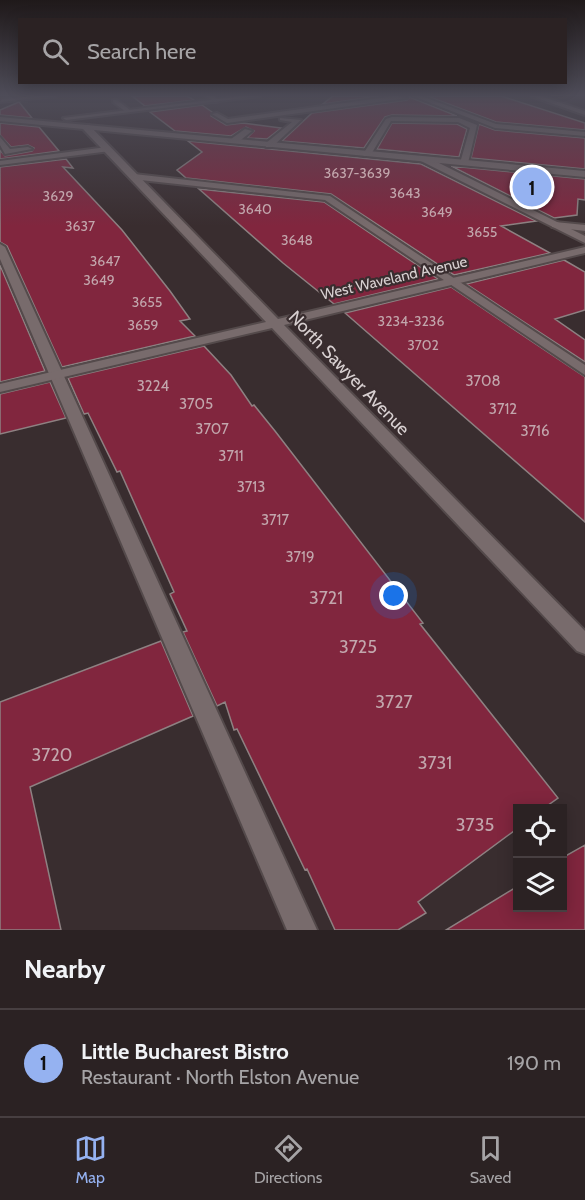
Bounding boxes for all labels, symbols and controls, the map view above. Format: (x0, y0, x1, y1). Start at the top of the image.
search box (18, 18, 567, 84)
icon: search (39, 35, 72, 68)
text: Search here (87, 38, 196, 65)
house number: 3637-3639 (324, 164, 390, 182)
pin: 1 (512, 164, 552, 210)
house number: 3643 (389, 184, 421, 202)
house number: 3629 (43, 187, 73, 205)
house number: 3640 (238, 200, 272, 218)
house number: 3649 (421, 203, 453, 221)
house number: 3637 (65, 217, 95, 235)
house number: 3655 (467, 223, 497, 241)
house number: 3648 (281, 231, 313, 249)
house number: 3647 (90, 252, 120, 270)
street label: West Waveland Avenue (319, 252, 469, 304)
house number: 3649 (83, 271, 115, 289)
house number: 3655 (132, 293, 162, 311)
street label: North Sawyer Avenue (284, 306, 414, 440)
house number: 3234-3236 (378, 312, 444, 330)
house number: 3659 (127, 316, 159, 334)
house number: 3702 (407, 336, 439, 354)
house number: 3708 (465, 372, 501, 390)
house number: 3224 (137, 377, 170, 395)
house number: 3705 (179, 395, 213, 413)
house number: 3712 (489, 400, 517, 418)
house number: 3707 (195, 420, 229, 438)
house number: 3716 (520, 422, 550, 440)
house number: 3711 (218, 447, 244, 465)
house number: 3713 (237, 478, 265, 496)
house number: 3717 (261, 511, 289, 529)
house number: 3719 (285, 548, 315, 566)
your location (379, 581, 408, 610)
house number: 3721 (309, 587, 343, 609)
house number: 3725 (339, 636, 377, 658)
house number: 3727 (375, 691, 413, 713)
house number: 3720 (32, 744, 72, 766)
house number: 3731 (418, 752, 452, 774)
map controls (513, 804, 567, 912)
button: locate (513, 804, 567, 858)
house number: 3735 (456, 814, 494, 836)
button: layers (513, 858, 567, 912)
text: Nearby (24, 953, 105, 985)
text: Little Bucharest Bistro (81, 1038, 289, 1065)
text: 1 (40, 1051, 47, 1075)
text: 190 m (507, 1051, 561, 1075)
text: Restaurant · North Elston Avenue (81, 1065, 359, 1089)
tab: Map (74, 1132, 107, 1187)
tab: Directions (254, 1132, 322, 1187)
tab: Saved (470, 1132, 511, 1187)

